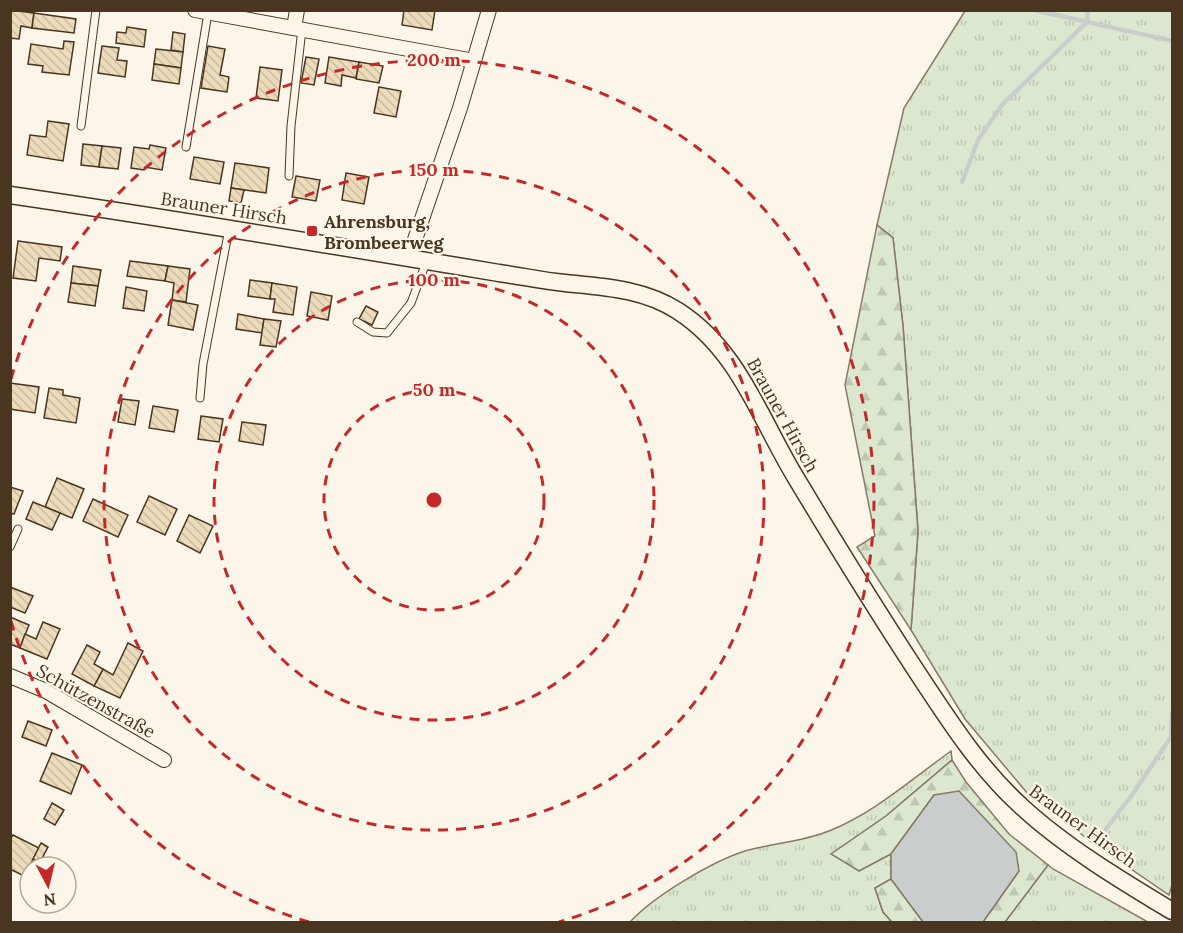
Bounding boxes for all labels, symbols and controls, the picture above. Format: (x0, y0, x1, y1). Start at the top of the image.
text: 200 m (407, 48, 461, 71)
text: 150 m (409, 158, 459, 181)
street label: Brauner Hirsch (159, 187, 289, 229)
place label: Ahrensburg, Brombeerweg (324, 210, 445, 254)
marker: Ahrensburg, Brombeerweg (305, 224, 319, 238)
text: 100 m (408, 268, 460, 291)
street label: Brauner Hirsch (742, 354, 824, 476)
text: 50 m (413, 378, 456, 401)
centre of rings (424, 490, 444, 510)
street label: Schützenstraße (33, 659, 160, 743)
street label: Brauner Hirsch (1025, 779, 1141, 873)
north arrow (18, 855, 78, 915)
text: N (42, 889, 57, 911)

